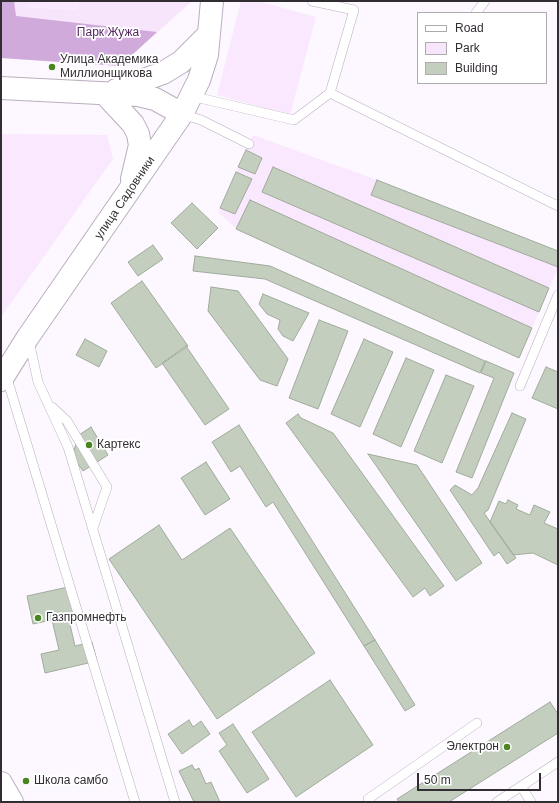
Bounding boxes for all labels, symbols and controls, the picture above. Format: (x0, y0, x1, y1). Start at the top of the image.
legend (417, 12, 547, 84)
text: Road (455, 21, 484, 35)
park label: Парк Жужа (77, 26, 139, 40)
text: Park (455, 41, 480, 55)
place label: Улица Академика Миллионщикова (60, 53, 158, 81)
text: Building (455, 61, 498, 75)
marker: Улица Академика Миллионщикова (47, 62, 57, 72)
street label: улица Садовники (92, 154, 158, 242)
place label: Картекс (97, 438, 140, 452)
marker: Картекс (84, 440, 94, 450)
place label: Газпромнефть (46, 611, 127, 625)
marker: Газпромнефть (33, 613, 43, 623)
place label: Электрон (446, 740, 499, 754)
marker: Электрон (502, 742, 512, 752)
scale bar (419, 765, 543, 791)
text: 50 m (424, 773, 451, 787)
place label: Школа самбо (34, 774, 108, 788)
marker: Школа самбо (21, 776, 31, 786)

